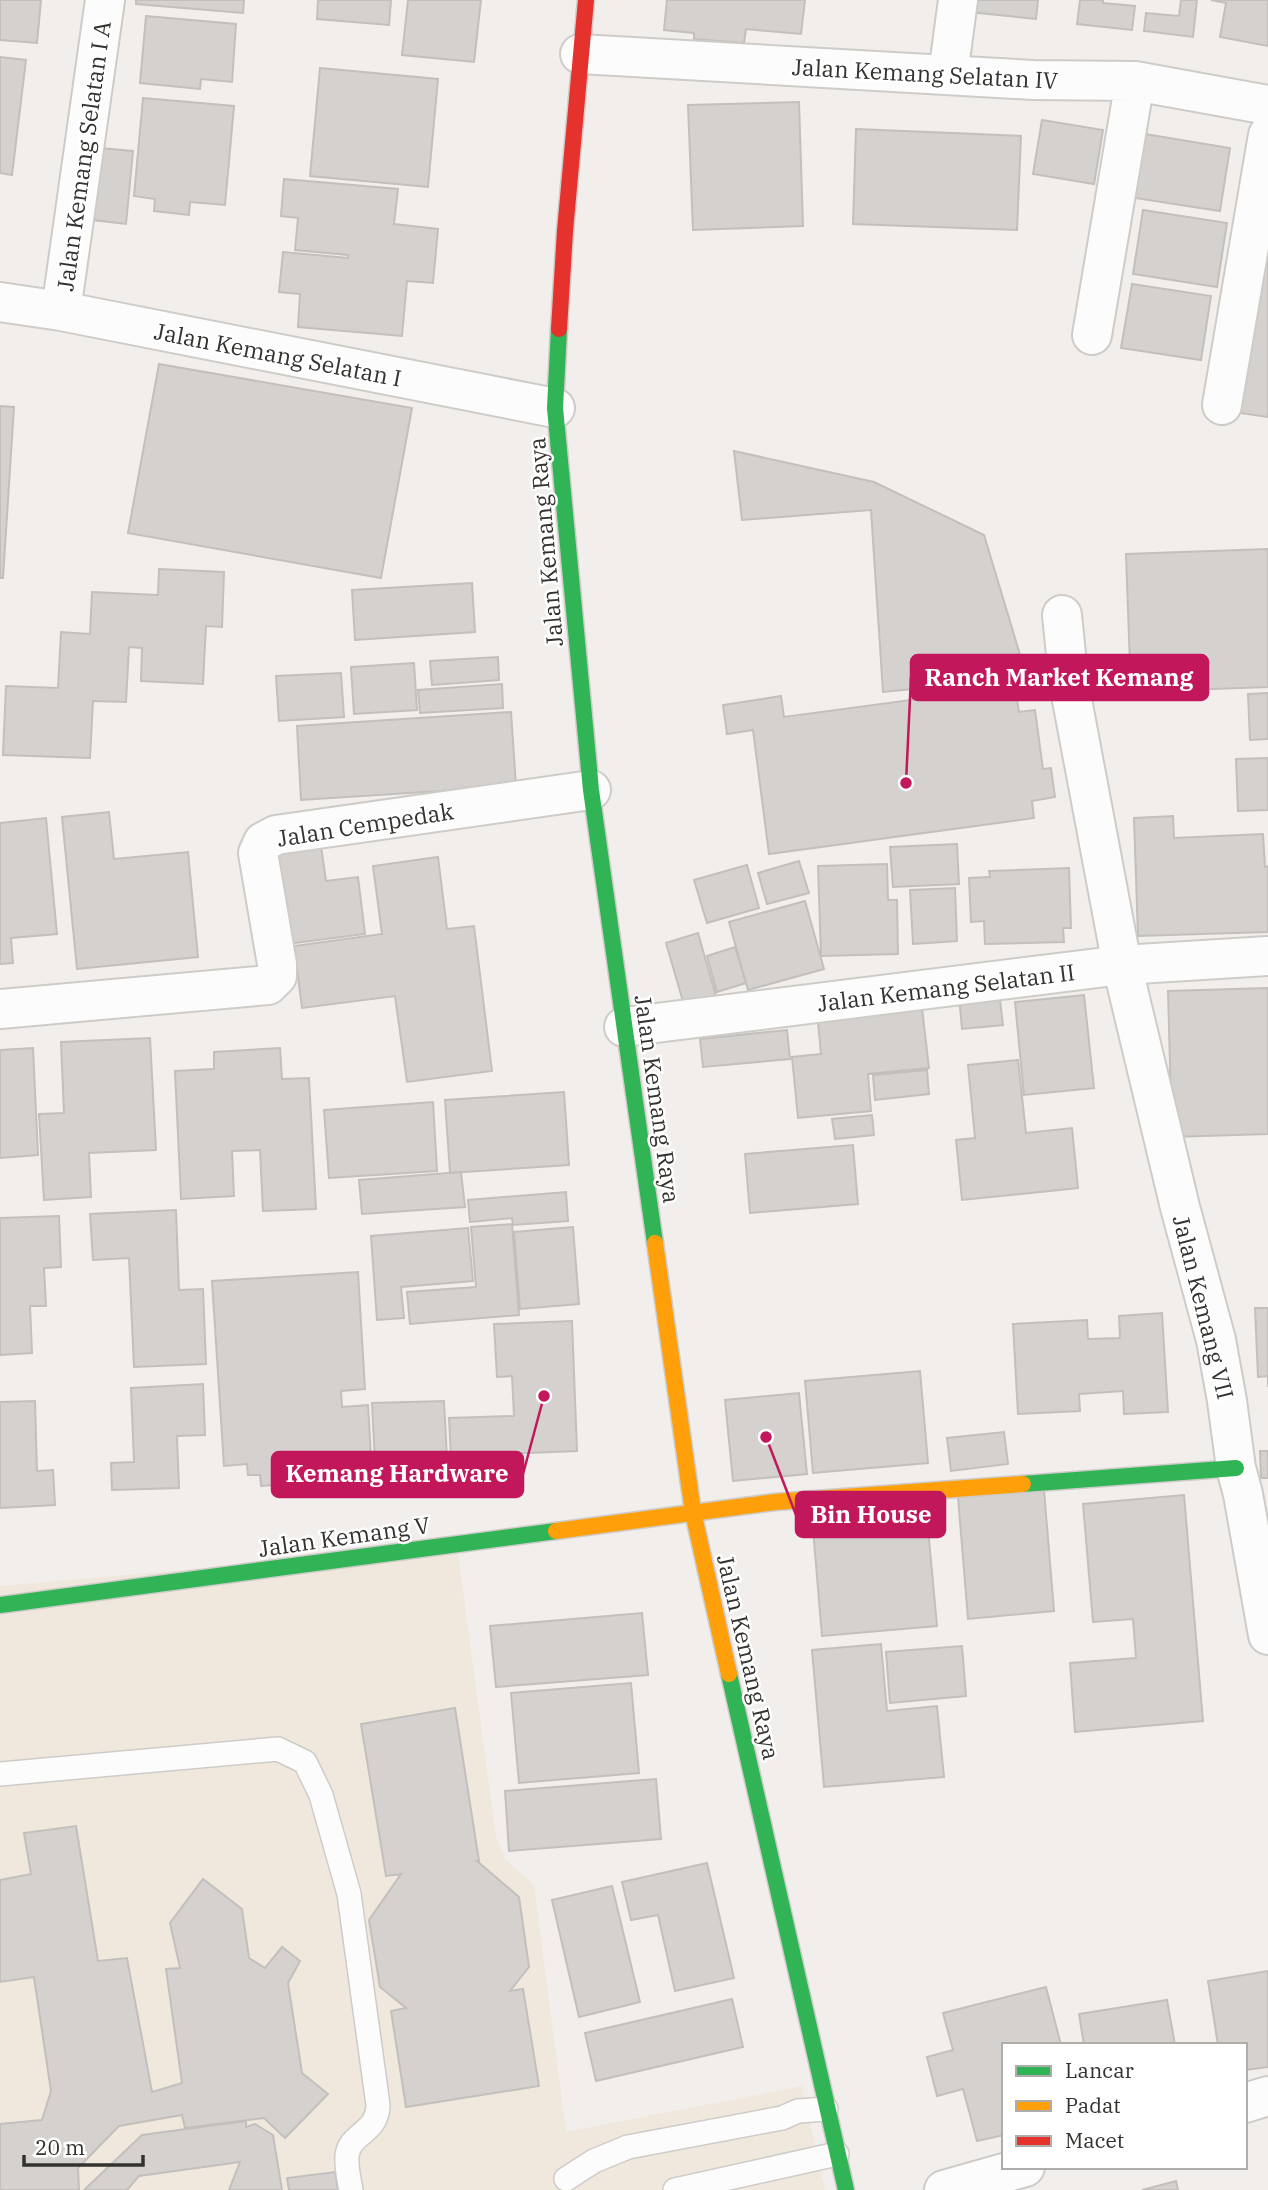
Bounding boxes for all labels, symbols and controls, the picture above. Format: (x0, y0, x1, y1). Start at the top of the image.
street label: Jalan Kemang Selatan I A (49, 19, 117, 293)
street label: Jalan Kemang Selatan IV (791, 51, 1059, 95)
street label: Jalan Kemang Selatan I (152, 315, 404, 393)
street label: Jalan Kemang Raya (521, 436, 569, 648)
callout: Ranch Market Kemang (911, 655, 1208, 700)
text: Ranch Market Kemang (925, 661, 1194, 693)
street label: Jalan Cempedak (275, 795, 456, 853)
street label: Jalan Kemang Selatan II (816, 956, 1076, 1018)
street label: Jalan Kemang Raya (629, 993, 687, 1205)
street label: Jalan Kemang VII (1167, 1212, 1241, 1402)
callout: Kemang Hardware (272, 1452, 523, 1497)
text: Kemang Hardware (285, 1457, 509, 1489)
callout: Bin House (796, 1492, 945, 1537)
text: Bin House (810, 1498, 932, 1530)
street label: Jalan Kemang V (256, 1509, 432, 1563)
street label: Jalan Kemang Raya (711, 1551, 787, 1763)
legend (1002, 2043, 1247, 2169)
text: Lancar (1065, 2056, 1135, 2084)
text: Padat (1065, 2091, 1121, 2119)
scale bar (24, 2124, 144, 2168)
text: Macet (1065, 2126, 1124, 2154)
text: 20 m (35, 2133, 85, 2161)

